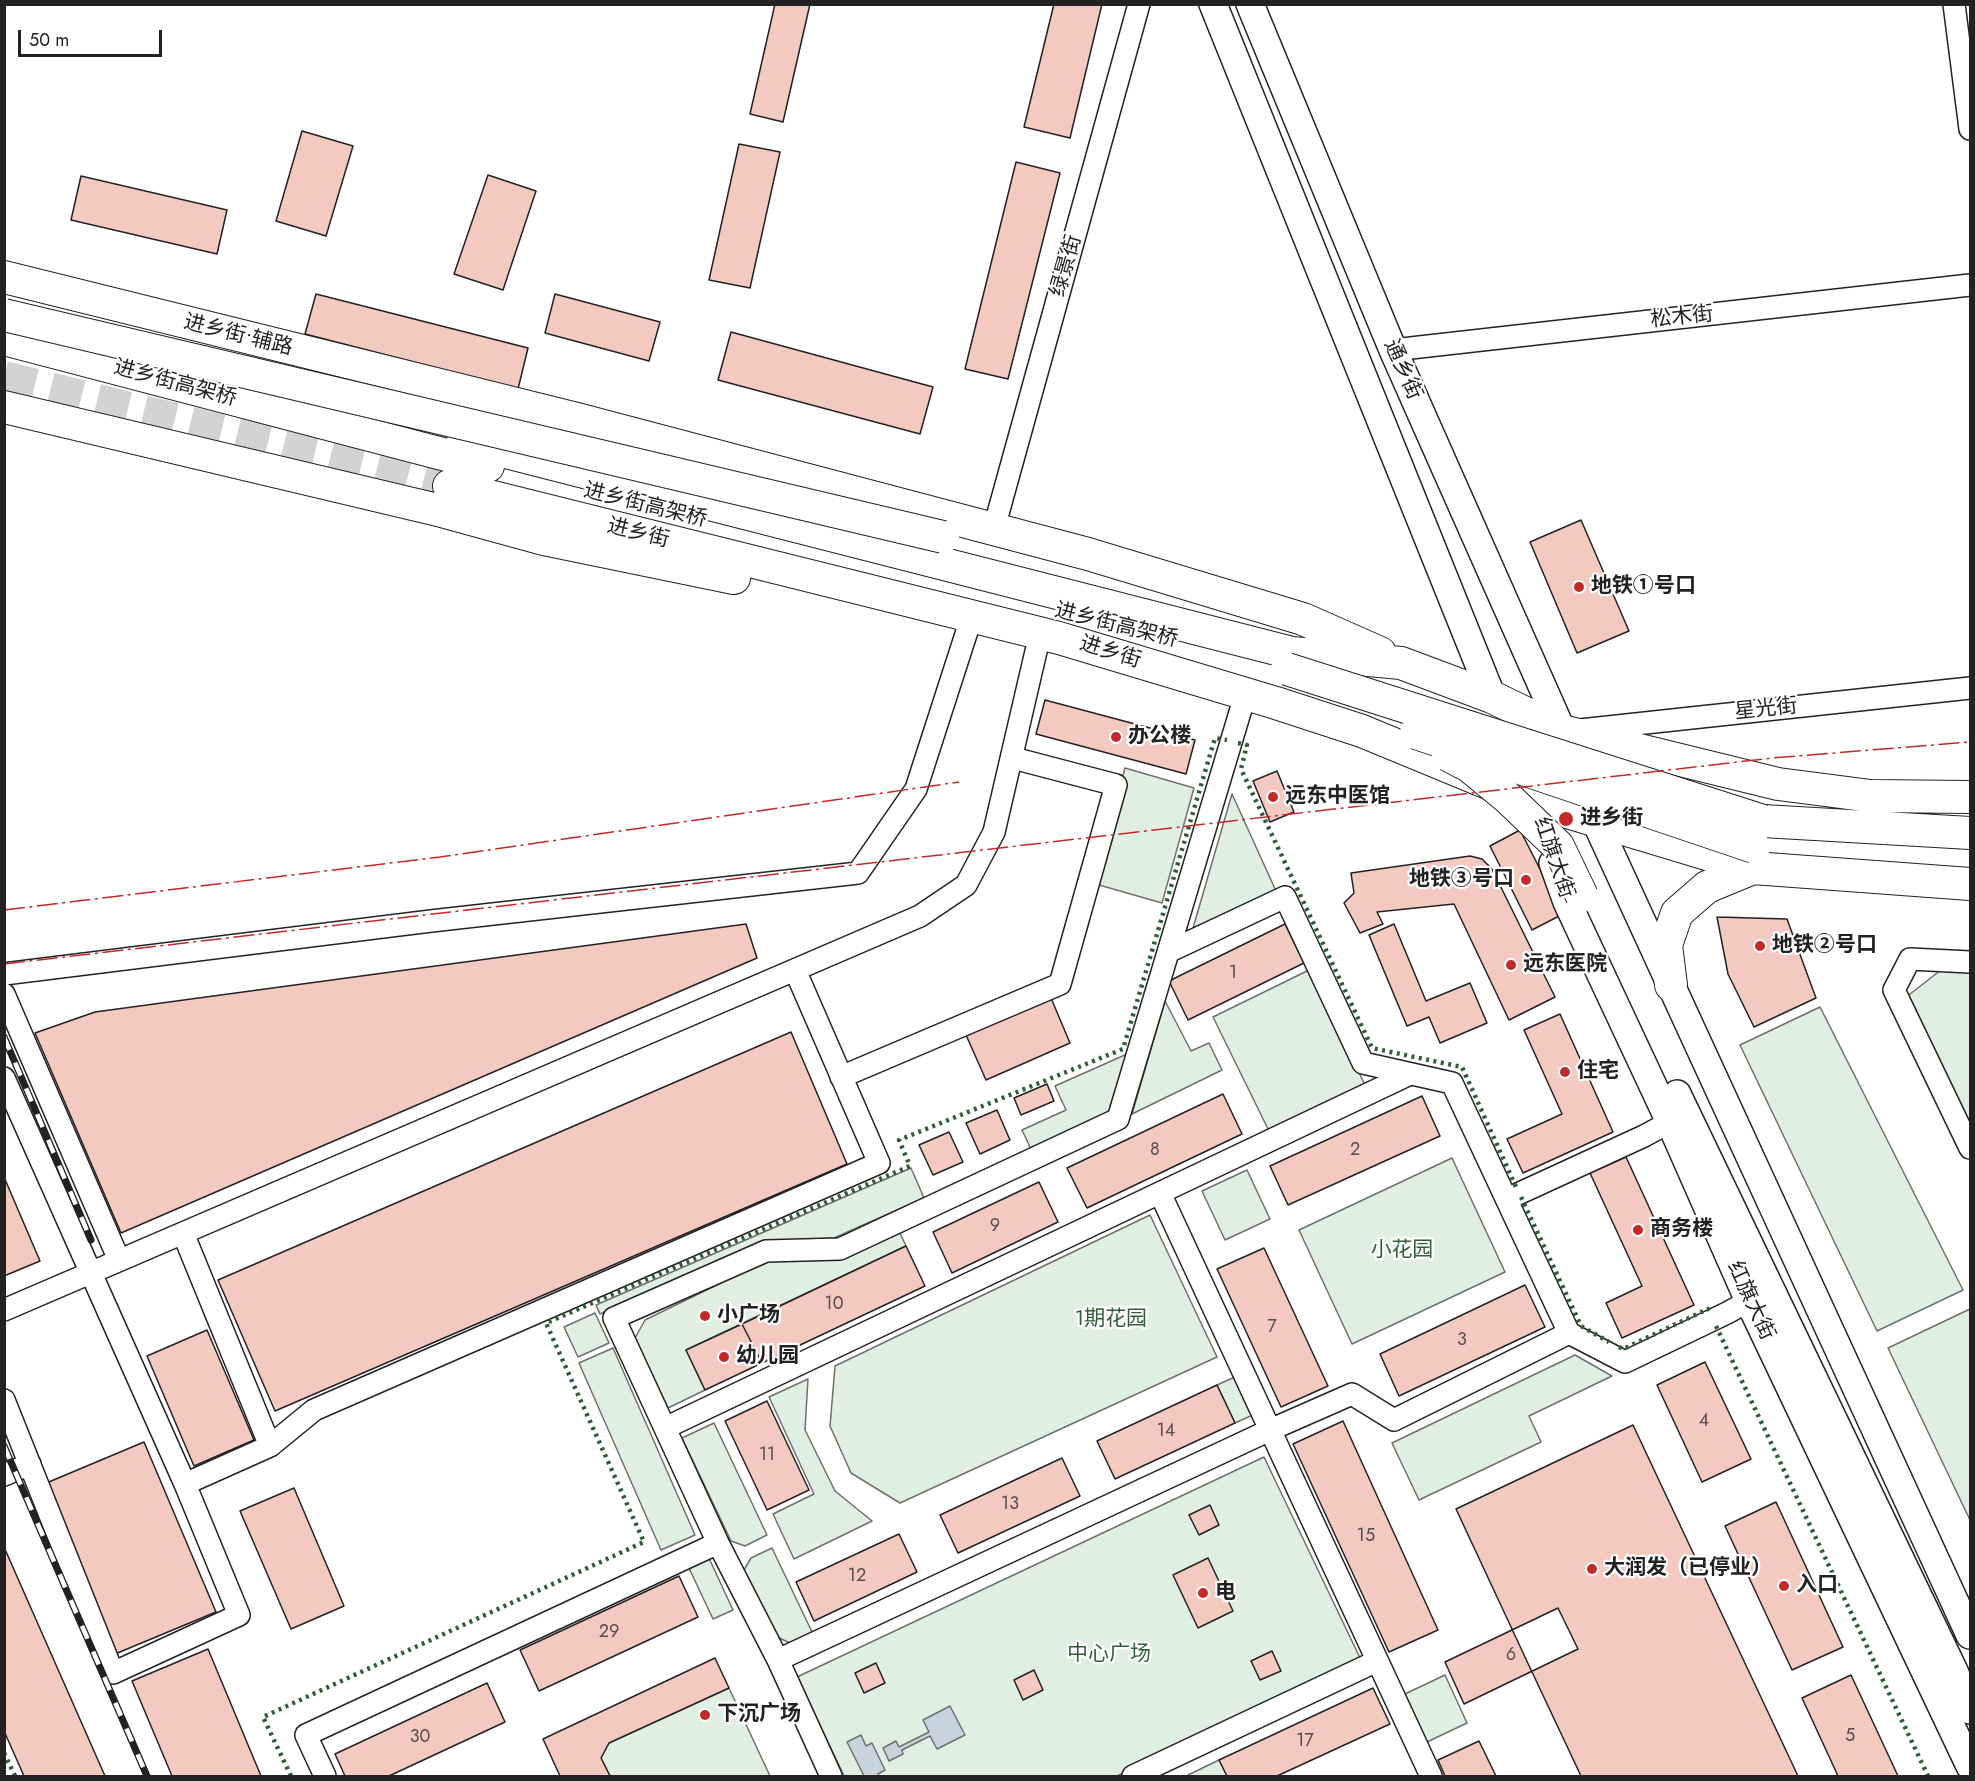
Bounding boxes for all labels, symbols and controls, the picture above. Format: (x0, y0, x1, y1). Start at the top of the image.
scale bar (21, 18, 165, 56)
text: 50 m (29, 27, 69, 53)
street label: 绿景街 (1046, 232, 1088, 300)
street label: 松木街 (1649, 302, 1715, 334)
street label: 进乡街•辅路 (181, 310, 295, 362)
street label: 通乡街 (1378, 336, 1426, 404)
street label: 进乡街高架桥 (111, 356, 239, 412)
street label: 进乡街高架桥 (581, 479, 709, 533)
street label: 进乡街 (604, 514, 672, 554)
place label: 地铁①号口 (1591, 574, 1696, 600)
marker: 地铁①号口 (1572, 580, 1586, 594)
street label: 进乡街高架桥 (1052, 599, 1180, 653)
street label: 进乡街 (1076, 632, 1144, 674)
street label: 星光街 (1733, 694, 1799, 726)
place label: 办公楼 (1128, 724, 1191, 750)
marker: 办公楼 (1109, 730, 1123, 744)
place label: 远东中医馆 (1285, 784, 1390, 810)
marker: 远东中医馆 (1266, 790, 1280, 804)
place label: 进乡街 (1580, 806, 1643, 832)
marker: 进乡街 (1557, 810, 1575, 828)
street label: 红旗大街 (1527, 814, 1579, 902)
place label: 地铁③号口 (1409, 867, 1514, 893)
marker: 地铁③号口 (1519, 873, 1533, 887)
place label: 地铁②号口 (1772, 933, 1877, 959)
marker: 地铁②号口 (1753, 939, 1767, 953)
place label: 远东医院 (1523, 952, 1607, 978)
marker: 远东医院 (1504, 958, 1518, 972)
house number: 1 (1229, 963, 1237, 985)
place label: 住宅 (1577, 1059, 1619, 1085)
marker: 住宅 (1558, 1065, 1572, 1079)
house number: 8 (1150, 1140, 1160, 1162)
house number: 2 (1350, 1140, 1360, 1162)
house number: 9 (990, 1216, 1000, 1238)
place label: 商务楼 (1650, 1217, 1713, 1243)
marker: 商务楼 (1631, 1223, 1645, 1237)
park label: 小花园 (1371, 1238, 1433, 1264)
street label: 红旗大街 (1721, 1258, 1779, 1344)
house number: 10 (825, 1294, 843, 1316)
place label: 小广场 (717, 1303, 780, 1329)
park label: 1期花园 (1075, 1307, 1147, 1333)
marker: 小广场 (698, 1309, 712, 1323)
house number: 7 (1267, 1317, 1277, 1339)
house number: 3 (1457, 1330, 1467, 1352)
place label: 幼儿园 (736, 1344, 799, 1370)
marker: 幼儿园 (717, 1350, 731, 1364)
house number: 4 (1699, 1411, 1709, 1433)
house number: 14 (1157, 1421, 1175, 1443)
house number: 11 (759, 1445, 775, 1467)
house number: 13 (1001, 1494, 1019, 1516)
house number: 15 (1357, 1526, 1375, 1548)
place label: 大润发（已停业） (1604, 1556, 1772, 1582)
marker: 大润发（已停业） (1585, 1562, 1599, 1576)
house number: 12 (848, 1566, 866, 1588)
place label: 入口 (1796, 1573, 1838, 1599)
marker: 入口 (1777, 1579, 1791, 1593)
place label: 电 (1215, 1580, 1236, 1606)
marker: 电 (1196, 1586, 1210, 1600)
house number: 29 (599, 1622, 619, 1644)
park label: 中心广场 (1067, 1642, 1151, 1668)
house number: 6 (1506, 1645, 1516, 1667)
place label: 下沉广场 (717, 1702, 801, 1728)
marker: 下沉广场 (698, 1708, 712, 1722)
house number: 5 (1845, 1726, 1855, 1748)
house number: 30 (410, 1727, 430, 1749)
house number: 17 (1296, 1731, 1314, 1753)

